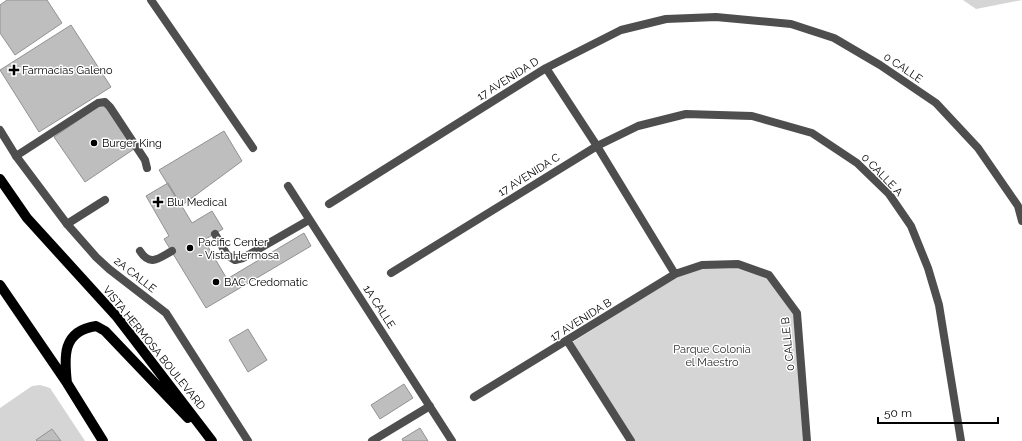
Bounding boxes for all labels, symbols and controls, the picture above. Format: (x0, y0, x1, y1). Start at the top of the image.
street label: 0 CALLE (881, 50, 925, 86)
street label: 17 AVENIDA D (475, 55, 541, 103)
place label: Farmacias Galeno (22, 64, 113, 77)
marker: Farmacias Galeno (9, 65, 19, 75)
place label: Burger King (102, 137, 162, 150)
marker: Burger King (89, 138, 99, 148)
street label: 17 AVENIDA C (496, 151, 563, 199)
street label: 0 CALLE A (859, 151, 906, 199)
marker: Blu Medical (152, 196, 164, 208)
place label: Blu Medical (167, 196, 227, 209)
place label: Pacific Center - Vista Hermosa (198, 236, 279, 262)
marker: Pacific Center - Vista Hermosa (185, 243, 195, 253)
street label: 2A CALLE (111, 254, 159, 296)
place label: BAC Credomatic (224, 276, 308, 289)
marker: BAC Credomatic (211, 277, 221, 287)
street label: 1A CALLE (360, 283, 398, 331)
street label: VISTA HERMOSA BOULEVARD (100, 284, 208, 413)
street label: 17 AVENIDA B (548, 296, 614, 344)
street label: 0 CALLE B (779, 316, 797, 372)
park label: Parque Colonia el Maestro (673, 343, 751, 369)
scale bar (878, 399, 998, 425)
text: 50 m (884, 406, 912, 420)

